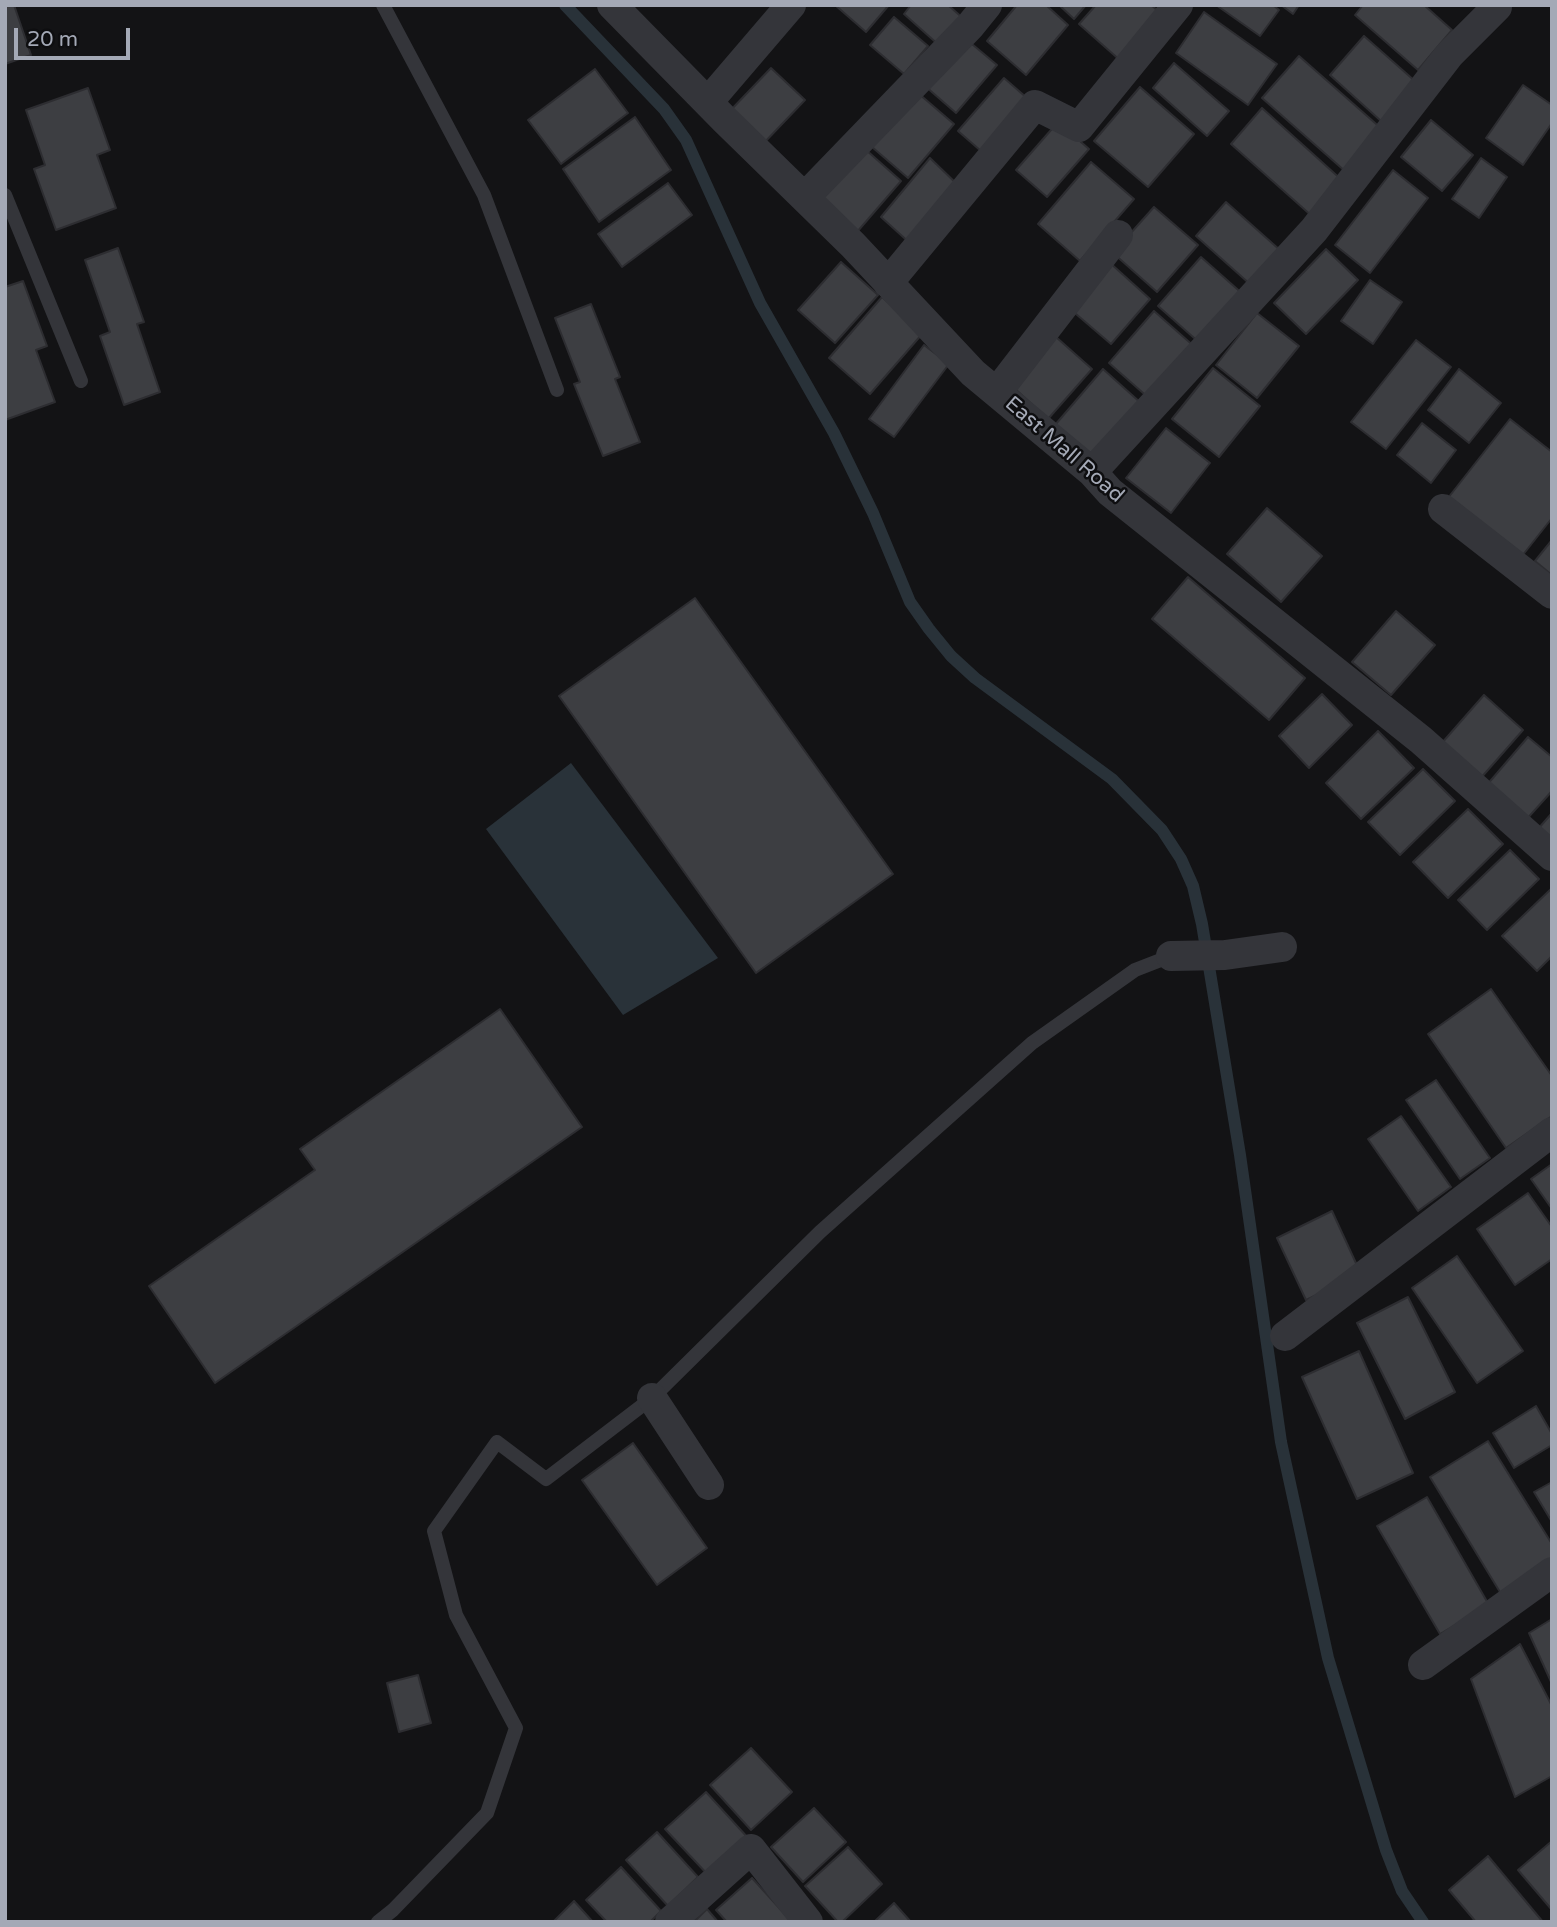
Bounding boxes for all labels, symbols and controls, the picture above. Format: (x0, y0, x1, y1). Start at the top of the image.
scale bar (18, 14, 133, 58)
text: 20 m (27, 27, 78, 52)
street label: East Mall Road (999, 392, 1129, 508)

